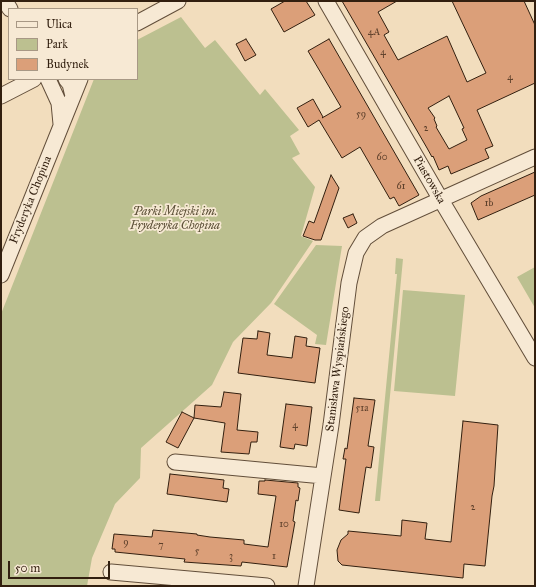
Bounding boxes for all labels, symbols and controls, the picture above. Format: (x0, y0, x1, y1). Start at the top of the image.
legend (8, 8, 138, 80)
text: Ulica (46, 17, 72, 31)
house number: 4A (368, 27, 380, 39)
text: Park (46, 37, 68, 51)
house number: 4 (380, 47, 386, 59)
text: Budynek (46, 57, 89, 71)
house number: 4 (507, 72, 513, 84)
house number: 59 (356, 109, 366, 121)
house number: 2 (424, 123, 428, 135)
house number: 60 (377, 152, 387, 164)
street label: Fryderyka Chopina (7, 154, 55, 246)
street label: Piastowska (410, 154, 448, 206)
house number: 61 (396, 181, 406, 193)
house number: 1b (485, 198, 493, 210)
park label: Parki Miejski im. Fryderyka Chopina (130, 205, 220, 233)
street label: Stanisława Wyspiańskiego (323, 306, 353, 432)
house number: 51a (356, 403, 368, 415)
house number: 4 (292, 420, 298, 432)
house number: 2 (471, 502, 475, 514)
house number: 10 (279, 519, 289, 531)
house number: 9 (123, 537, 129, 549)
house number: 7 (158, 540, 164, 552)
house number: 5 (195, 546, 199, 558)
house number: 3 (229, 551, 233, 563)
house number: 1 (272, 551, 276, 563)
scale bar (10, 553, 112, 579)
text: 50 m (15, 561, 40, 575)

